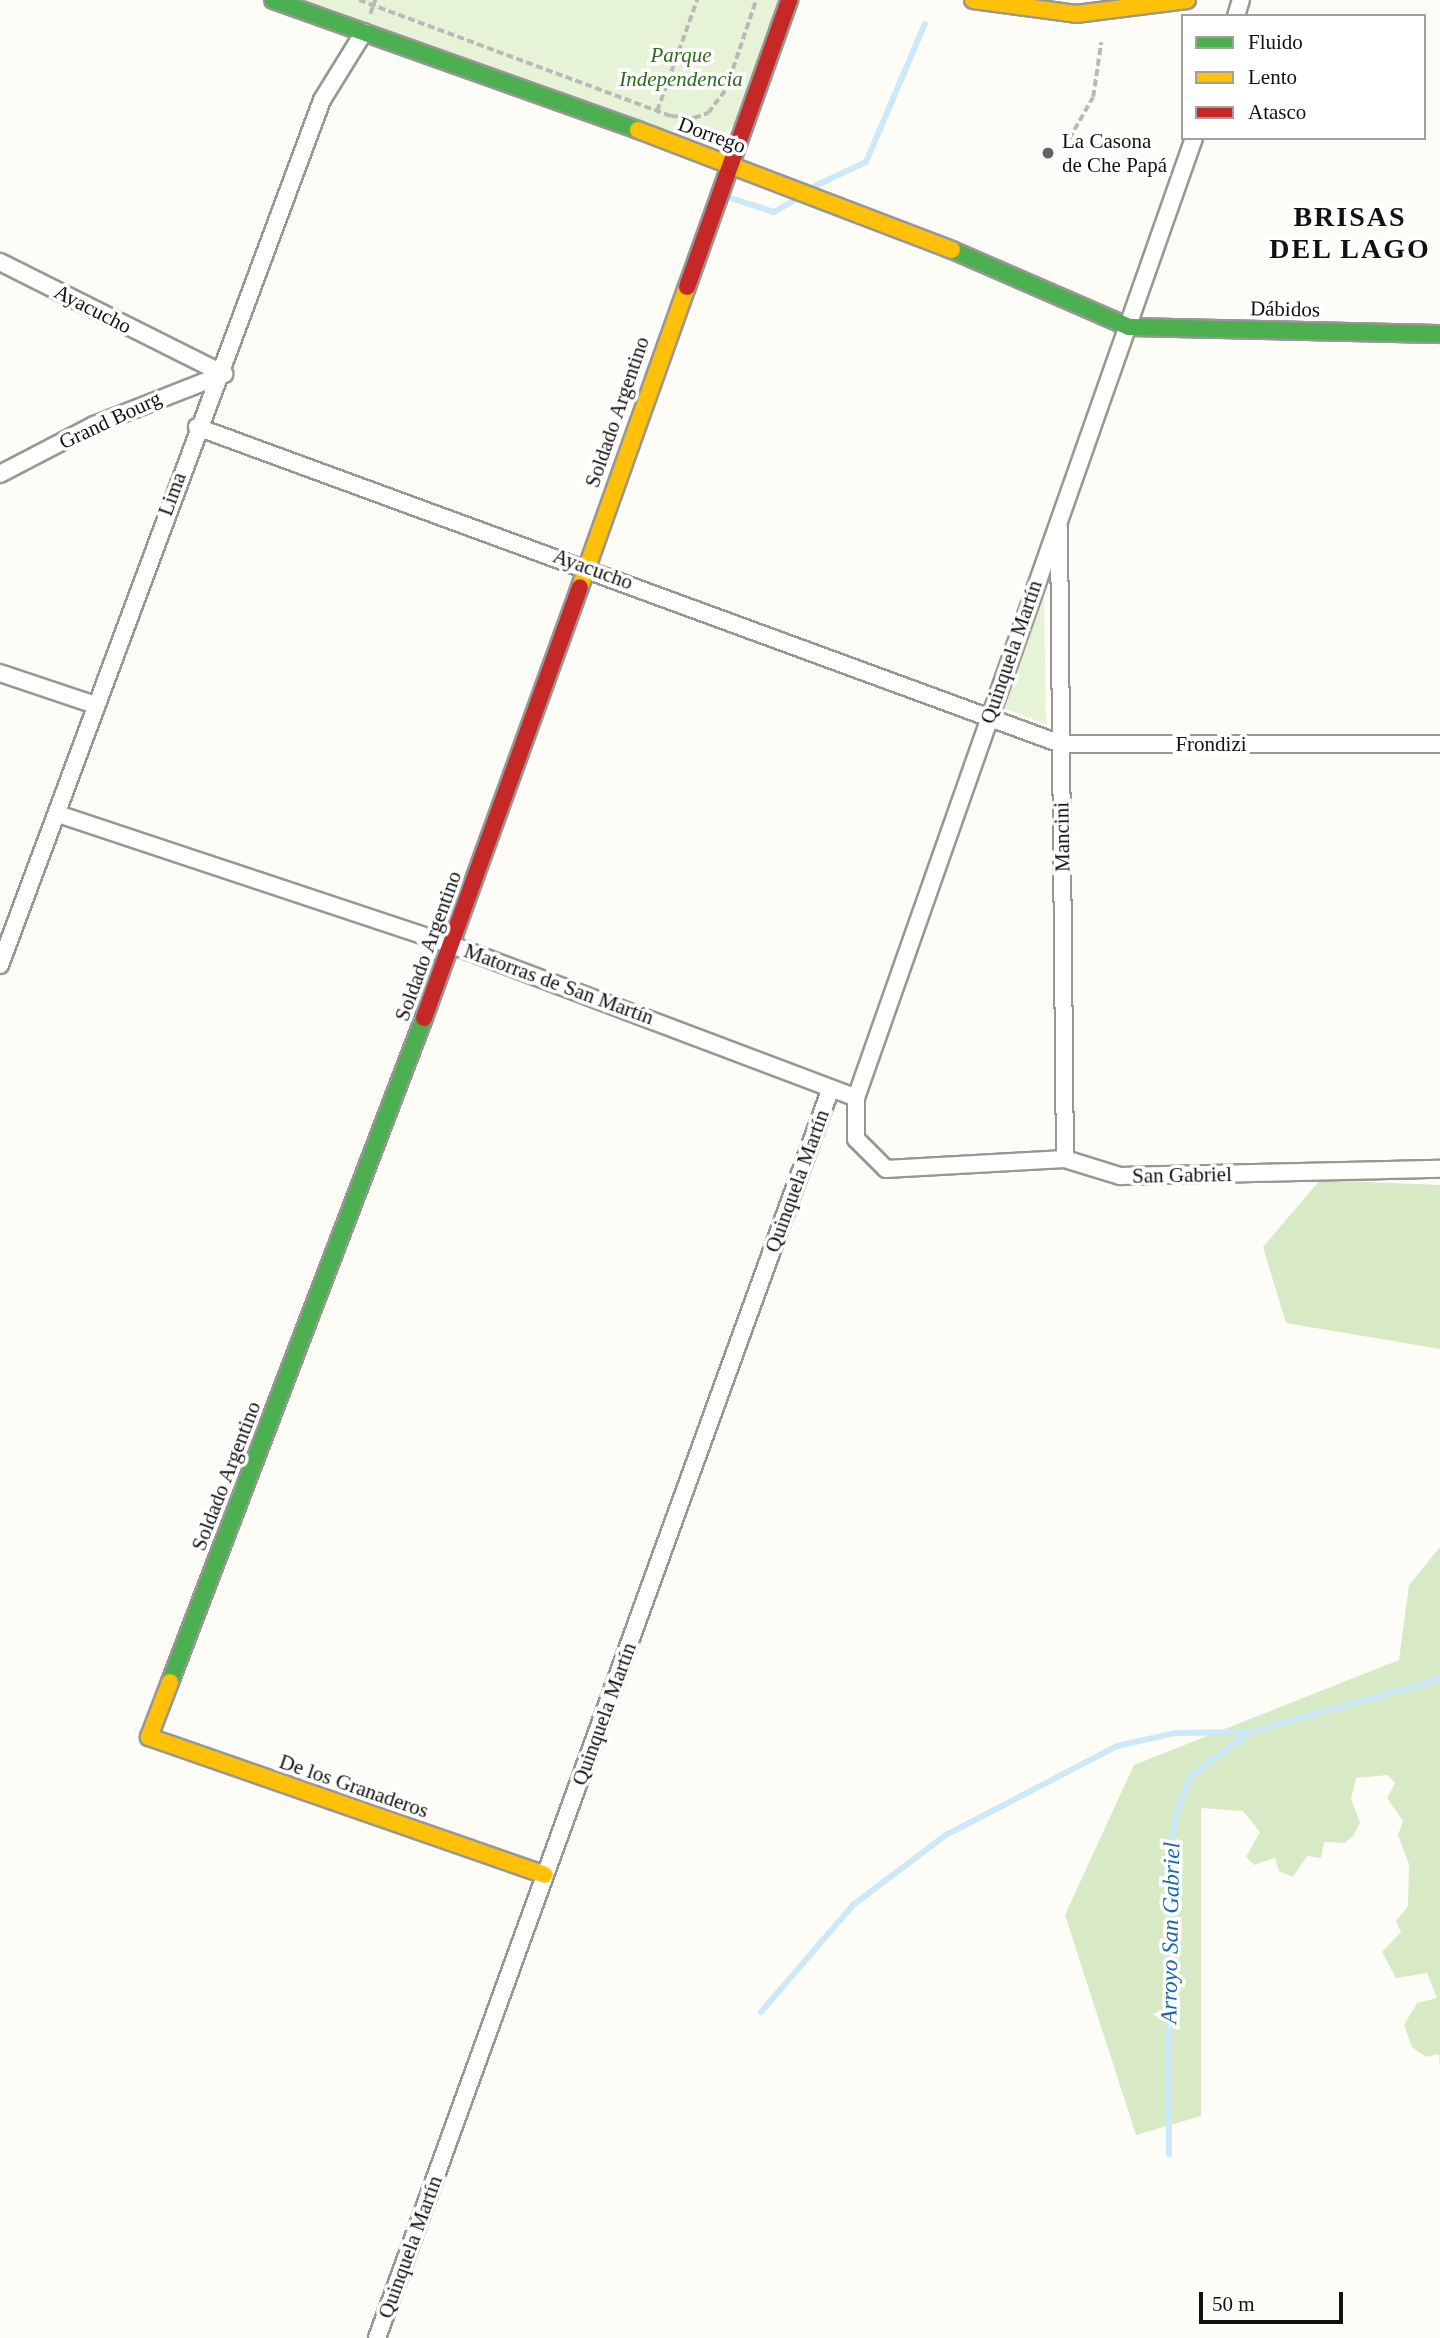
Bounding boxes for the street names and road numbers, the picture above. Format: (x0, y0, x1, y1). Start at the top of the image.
street label: Dorrego (675, 111, 749, 159)
street label: Ayacucho (50, 279, 136, 339)
street label: Dábidos (1250, 296, 1320, 322)
street label: Soldado Argentino (579, 333, 655, 491)
street label: Grand Bourg (55, 385, 165, 455)
street label: Lima (153, 469, 191, 519)
street label: Ayacucho (550, 543, 636, 595)
street label: Quinquela Martín (975, 577, 1047, 727)
street label: Frondizi (1175, 731, 1247, 757)
street label: Mancini (1049, 802, 1075, 872)
street label: Soldado Argentino (389, 867, 467, 1025)
street label: Matorras de San Martín (461, 938, 657, 1030)
street label: Quinquela Martín (760, 1106, 834, 1256)
street label: San Gabriel (1132, 1162, 1232, 1188)
street label: Soldado Argentino (186, 1397, 266, 1555)
street label: Quinquela Martín (567, 1639, 641, 1789)
street label: De los Granaderos (276, 1749, 432, 1823)
street label: Quinquela Martín (373, 2172, 447, 2322)

